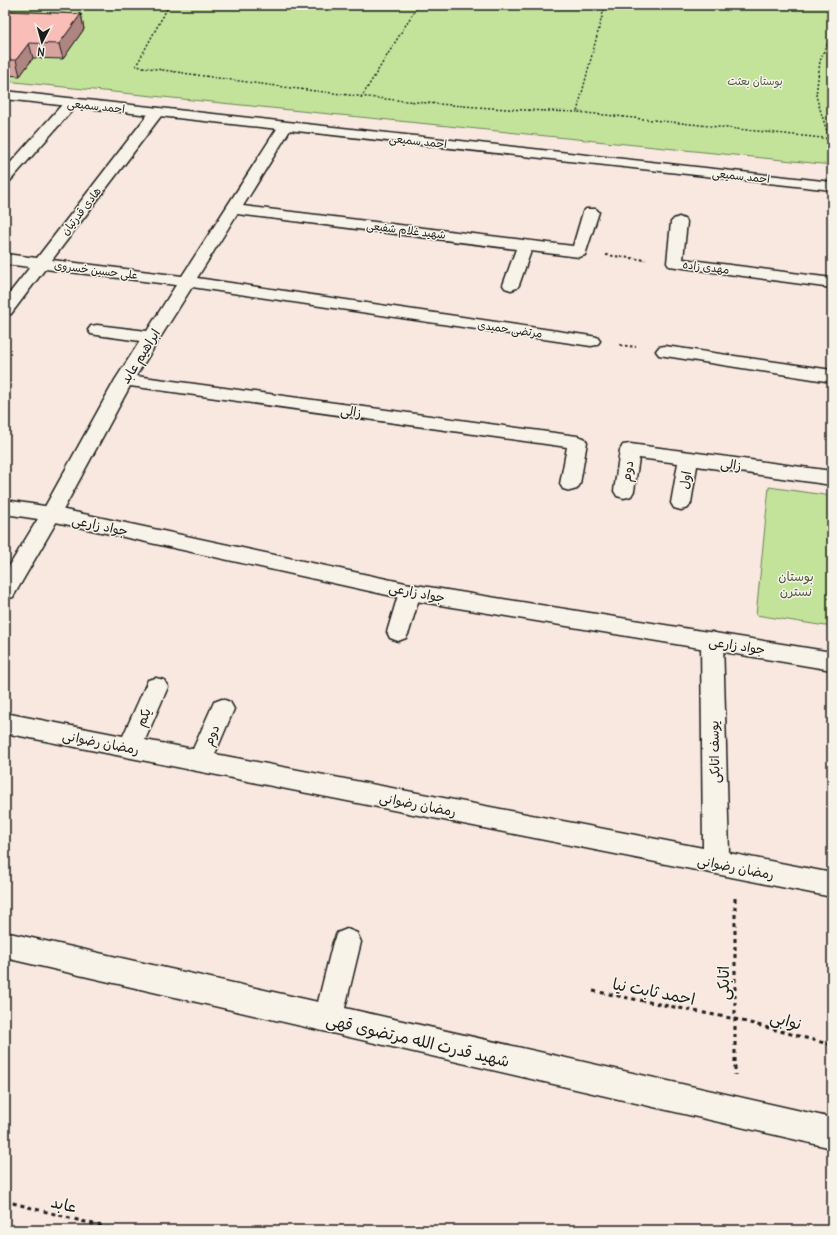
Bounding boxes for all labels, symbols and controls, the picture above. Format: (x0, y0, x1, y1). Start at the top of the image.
north arrow (22, 22, 62, 62)
text: N (36, 45, 45, 59)
park label: بوستان بعثت (727, 74, 783, 89)
street label: احمد سمیعی (66, 96, 125, 117)
street label: احمد سمیعی (388, 131, 447, 152)
street label: احمد سمیعی (711, 166, 770, 187)
street label: هادی قدرتیان (58, 184, 104, 238)
street label: شهید غلام شفیعی (365, 218, 446, 244)
street label: مهدی زاده (682, 257, 730, 277)
street label: علی حسین خسروی (53, 258, 139, 283)
street label: مرتضی حمیدی (476, 318, 543, 341)
street label: ابراهیم عابد (117, 326, 166, 388)
street label: زالی (339, 402, 362, 422)
street label: زالی (719, 455, 742, 475)
street label: دوم (618, 459, 639, 483)
street label: اول (676, 470, 695, 490)
street label: جواد زارعی (70, 511, 130, 541)
park label: بوستان نسترن (778, 568, 814, 600)
street label: جواد زارعی (387, 579, 447, 607)
street label: جواد زارعی (707, 633, 766, 659)
street label: یکم (132, 705, 157, 730)
street label: یوسف اتابکی (705, 720, 725, 784)
street label: دوم (200, 722, 225, 749)
street label: رمضان رضوانی (61, 727, 141, 759)
street label: رمضان رضوانی (378, 789, 458, 821)
street label: رمضان رضوانی (696, 852, 776, 884)
street label: اتابکی (713, 966, 734, 1000)
street label: احمد ثابت نیا (611, 973, 697, 1009)
street label: نوابی (768, 1006, 804, 1035)
street label: شهید قدرت الله مرتضوی قهی (324, 1009, 512, 1072)
street label: عابد (49, 1191, 79, 1217)

